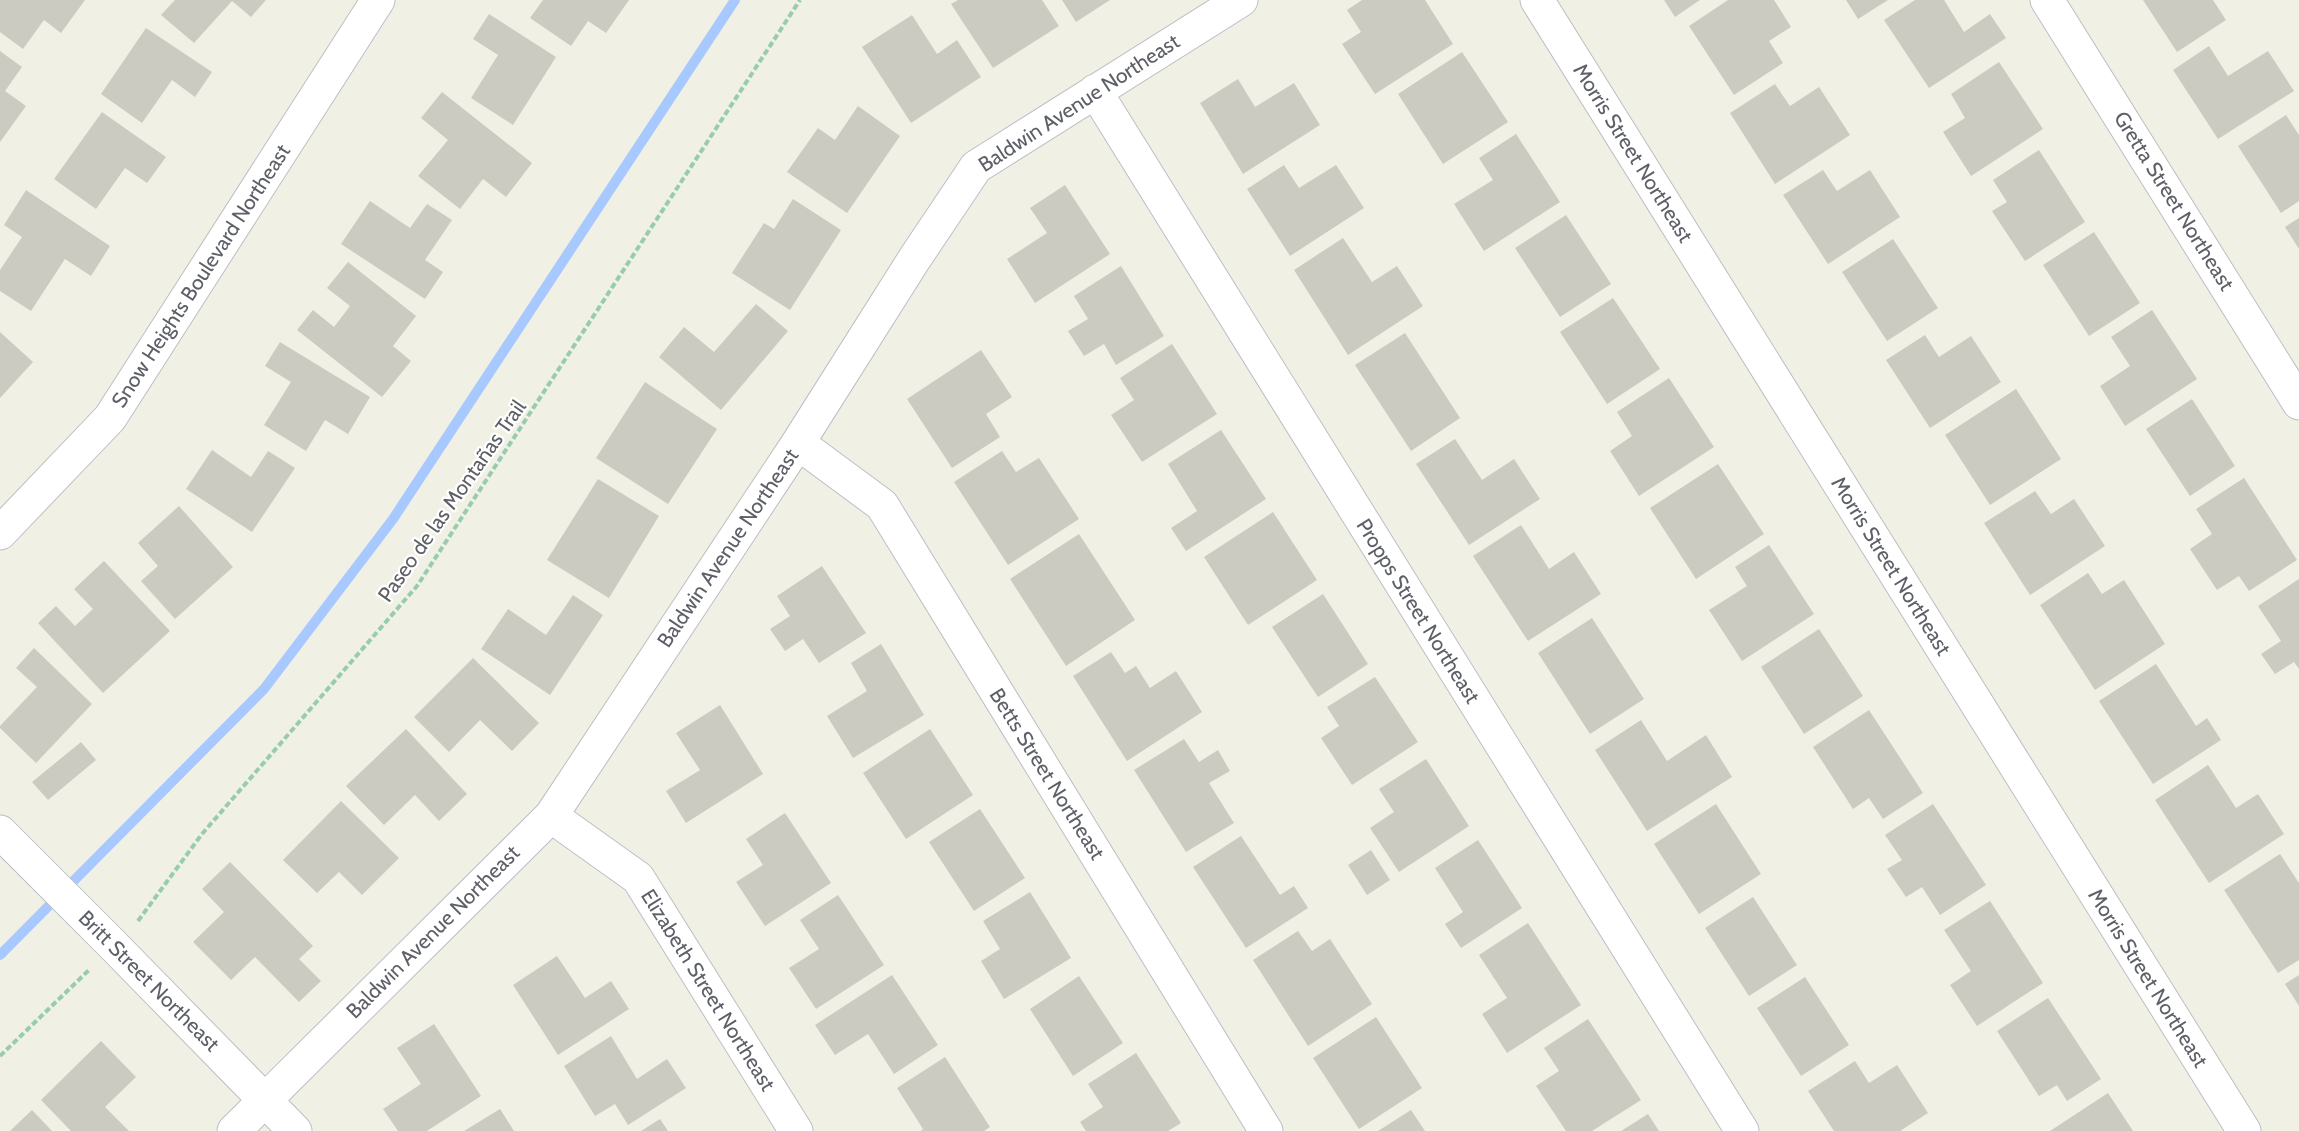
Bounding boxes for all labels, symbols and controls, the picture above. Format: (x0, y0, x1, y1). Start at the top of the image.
street label: Baldwin Avenue Northeast (974, 28, 1184, 177)
street label: Morris Street Northeast (1568, 59, 1699, 247)
street label: Gretta Street Northeast (2109, 107, 2240, 295)
street label: Snow Heights Boulevard Northeast (106, 140, 295, 412)
street label: Paseo de las Montañas Trail (372, 395, 531, 606)
street label: Baldwin Avenue Northeast (652, 444, 803, 652)
street label: Morris Street Northeast (1826, 472, 1957, 660)
street label: Propps Street Northeast (1351, 514, 1485, 708)
street label: Betts Street Northeast (985, 683, 1110, 864)
street label: Baldwin Avenue Northeast (341, 840, 524, 1023)
street label: Elizabeth Street Northeast (636, 884, 781, 1095)
street label: Morris Street Northeast (2083, 884, 2214, 1072)
street label: Britt Street Northeast (74, 905, 225, 1056)

